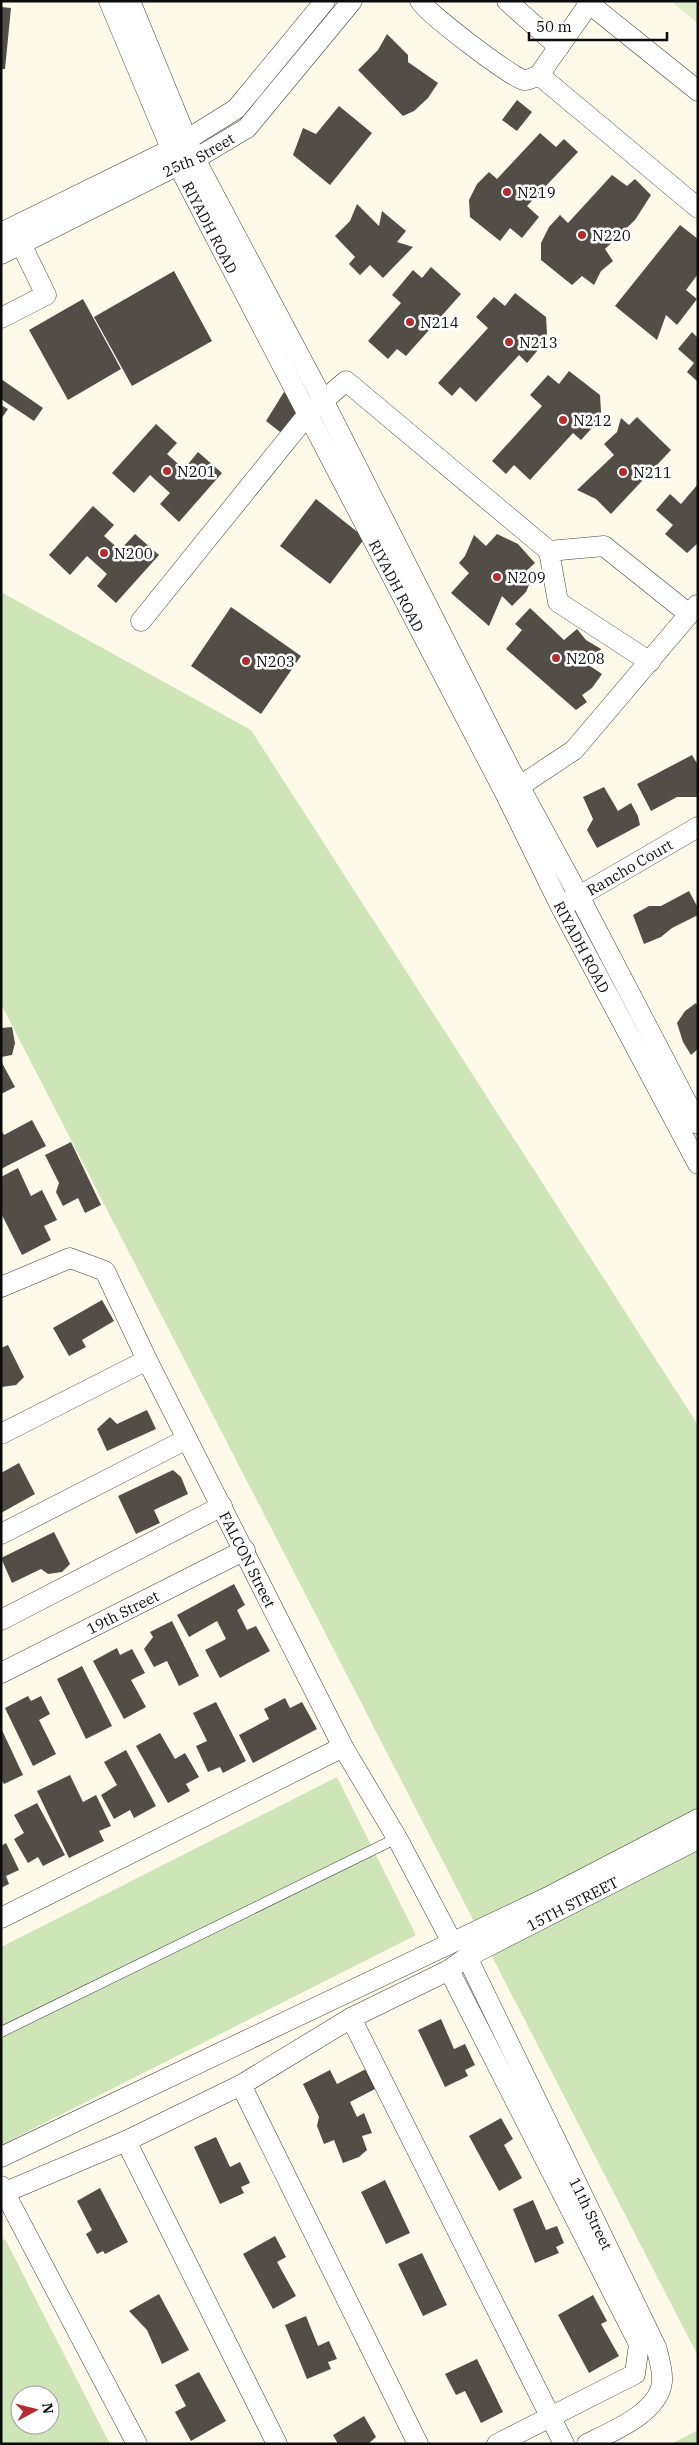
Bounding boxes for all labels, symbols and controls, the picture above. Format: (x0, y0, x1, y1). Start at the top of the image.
scale bar (529, 10, 666, 42)
text: 50 m (536, 17, 572, 36)
street label: 25th Street (159, 128, 238, 181)
street label: RIYADH ROAD (179, 178, 242, 277)
place label: N219 (517, 183, 556, 202)
marker: N219 (501, 186, 513, 198)
place label: N220 (592, 226, 631, 245)
marker: N220 (576, 229, 588, 241)
place label: N214 (420, 313, 459, 332)
marker: N214 (404, 316, 416, 328)
place label: N213 (519, 333, 558, 352)
marker: N213 (503, 336, 515, 348)
place label: N212 (573, 411, 612, 430)
marker: N212 (557, 414, 569, 426)
place label: N201 (177, 462, 216, 481)
place label: N211 (633, 463, 672, 482)
marker: N201 (161, 465, 173, 477)
marker: N211 (617, 466, 629, 478)
street label: RIYADH ROAD (365, 536, 429, 635)
place label: N200 (114, 544, 153, 563)
marker: N200 (98, 547, 110, 559)
place label: N209 (507, 568, 546, 587)
marker: N209 (491, 571, 503, 583)
place label: N208 (566, 649, 605, 668)
place label: N203 (256, 652, 295, 671)
marker: N208 (550, 652, 562, 664)
marker: N203 (240, 655, 252, 667)
street label: Rancho Court (583, 834, 676, 899)
street label: RIYADH ROAD (550, 898, 614, 996)
street label: FALCON Street (216, 1508, 280, 1611)
street label: 19th Street (83, 1586, 162, 1638)
street label: 15TH STREET (523, 1872, 622, 1935)
street label: 11th Street (566, 2174, 617, 2253)
north arrow (10, 2385, 60, 2435)
text: N (38, 2402, 58, 2415)

